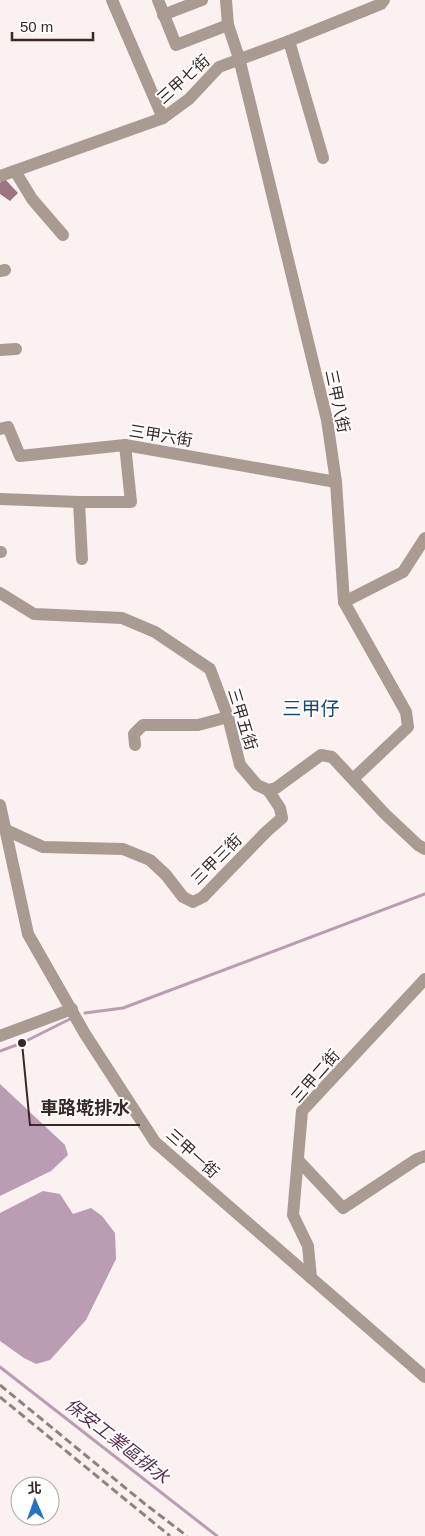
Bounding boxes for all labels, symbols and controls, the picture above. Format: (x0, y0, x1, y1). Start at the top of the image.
scale bar (12, 10, 94, 42)
text: 50 m (20, 18, 53, 35)
street label: 三甲七街 (154, 52, 213, 107)
street label: 三甲八街 (323, 368, 352, 434)
street label: 三甲六街 (128, 422, 194, 449)
street label: 三甲五街 (225, 686, 260, 752)
district label: 三甲仔 (282, 698, 340, 719)
street label: 三甲三街 (188, 831, 245, 888)
street label: 三甲二街 (288, 1047, 343, 1106)
callout: 車路墘排水 (30, 1092, 140, 1125)
text: 車路墘排水 (40, 1098, 130, 1118)
street label: 三甲一街 (163, 1126, 222, 1181)
water label: 保安工業區排水 (61, 1394, 174, 1488)
north arrow (10, 1476, 60, 1526)
text: 北 (27, 1480, 42, 1496)

